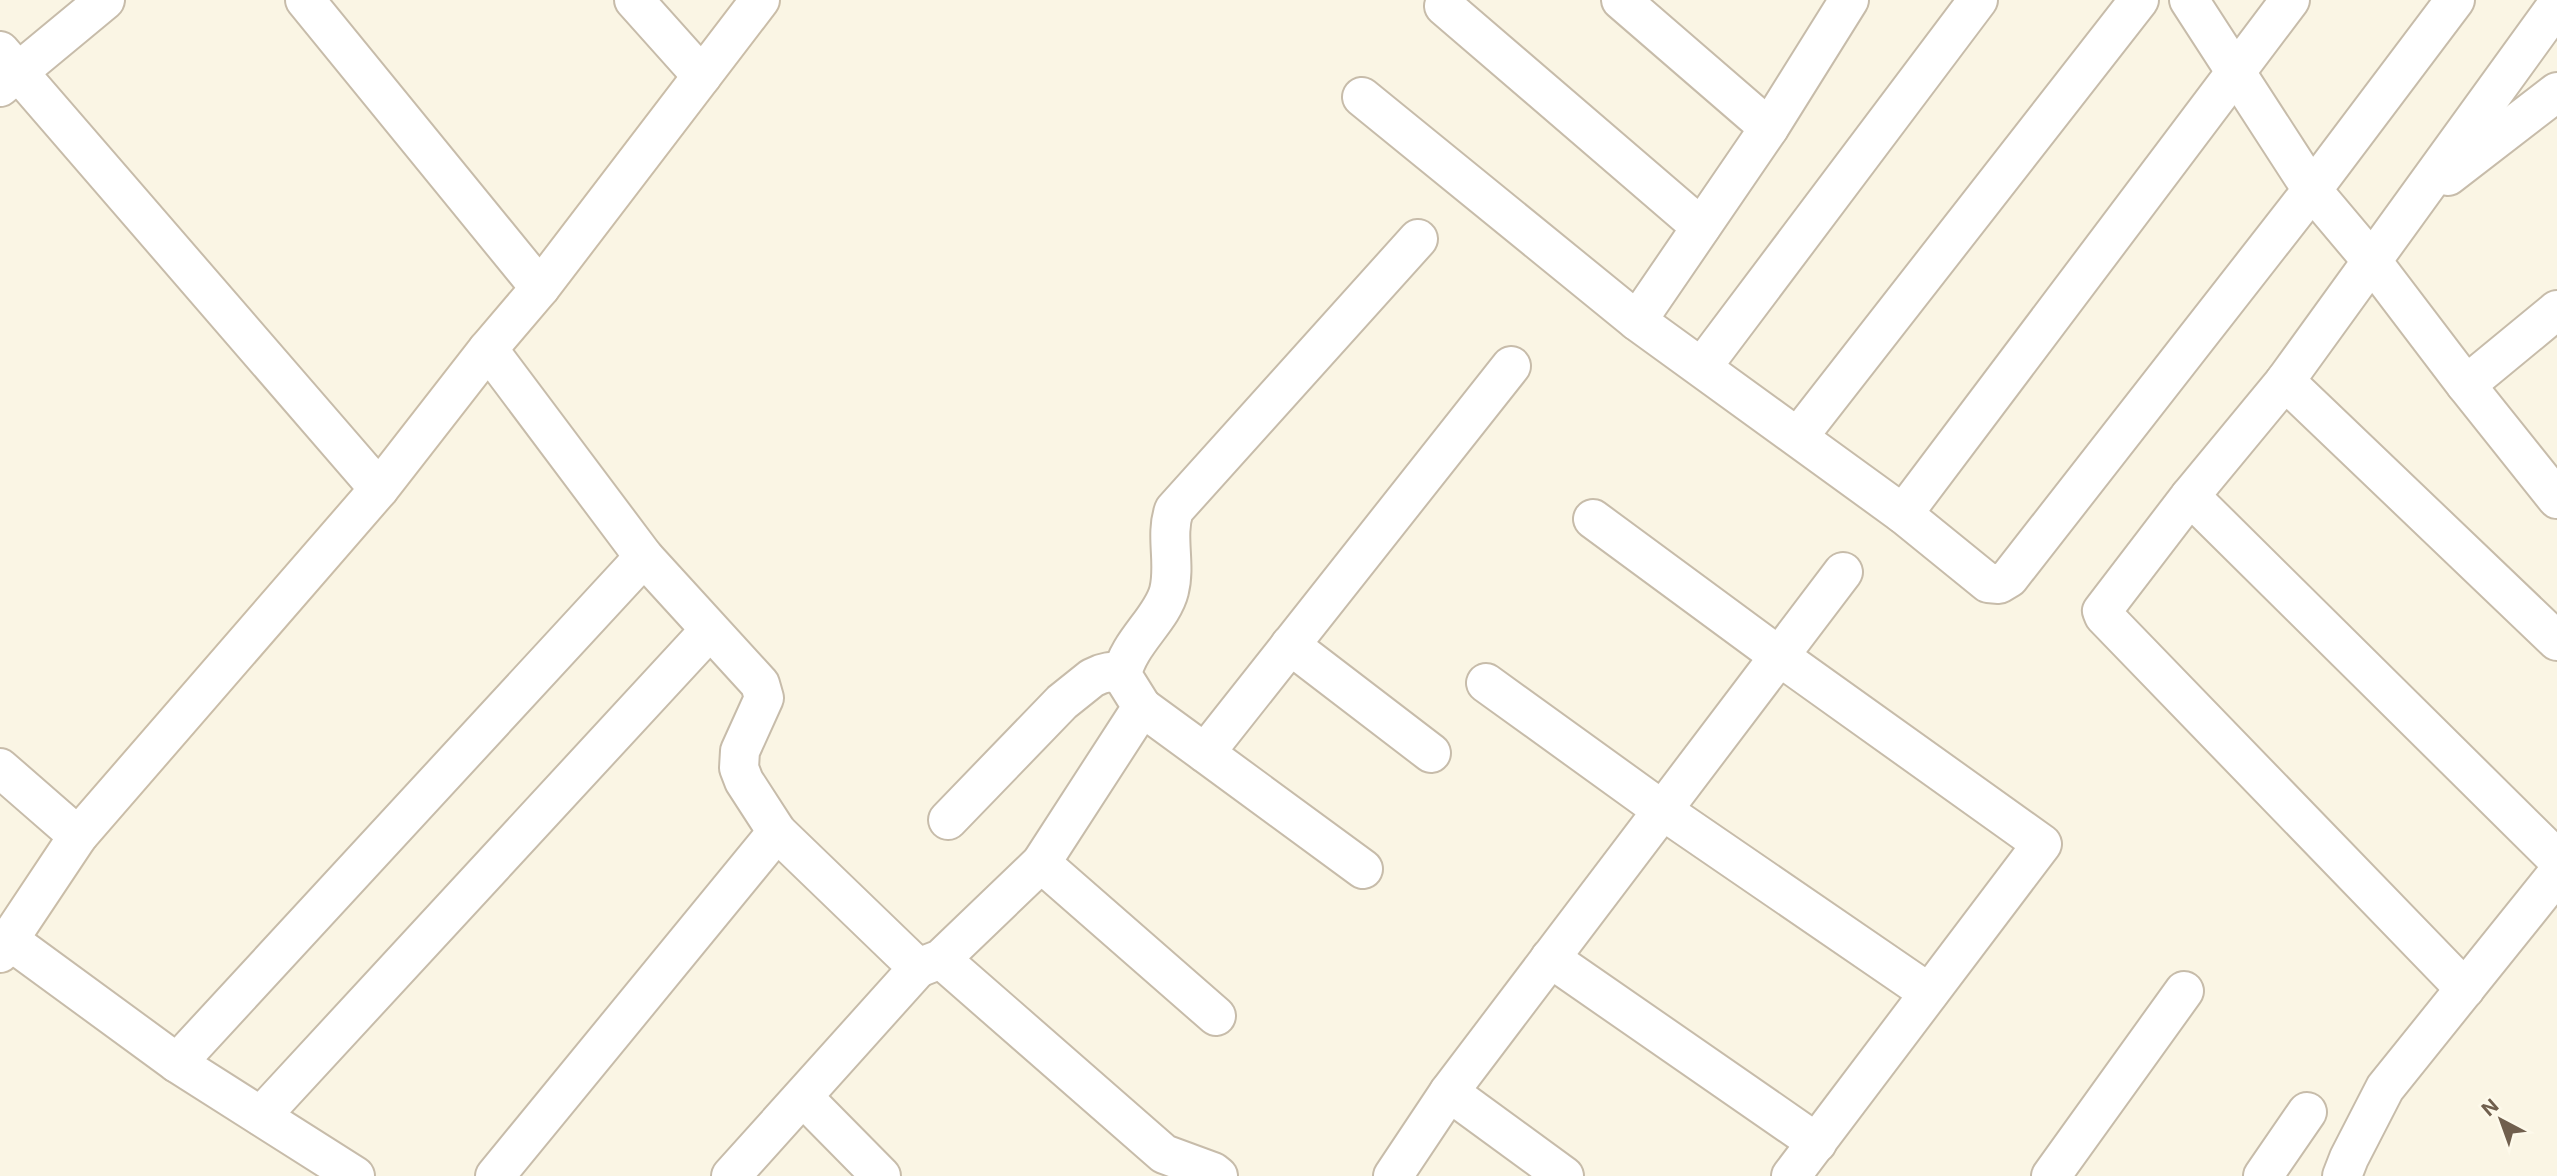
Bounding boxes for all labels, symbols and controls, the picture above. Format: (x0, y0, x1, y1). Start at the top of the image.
north arrow (2466, 1085, 2536, 1155)
text: N (2477, 1094, 2503, 1121)

